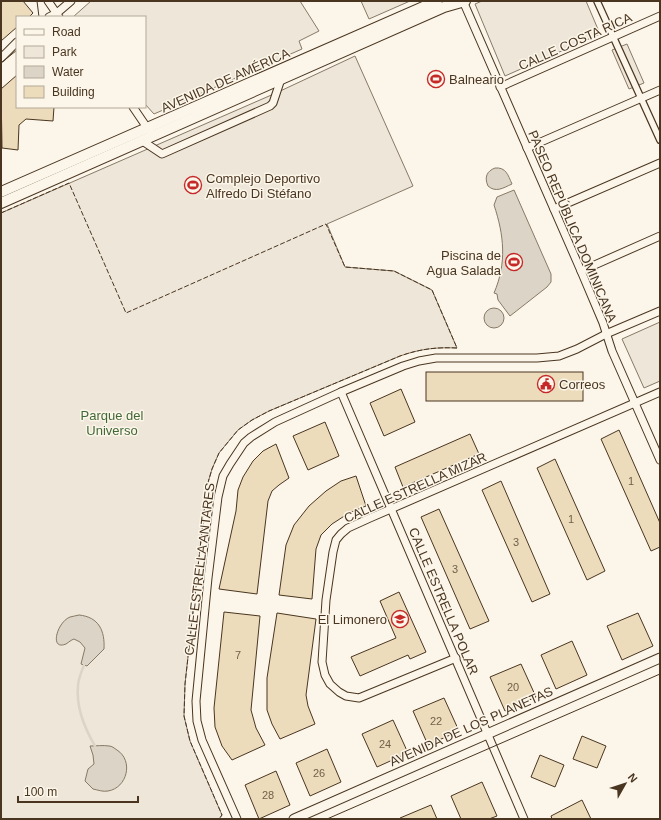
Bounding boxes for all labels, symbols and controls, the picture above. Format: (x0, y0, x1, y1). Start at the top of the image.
street label: CALLE COSTA RICA (516, 10, 635, 73)
legend (16, 16, 146, 108)
text: Road (52, 25, 81, 39)
text: Park (52, 45, 78, 59)
street label: AVENIDA DE AMÉRICA (159, 45, 292, 116)
text: Water (52, 65, 84, 79)
sports icon: Balneario (426, 69, 446, 89)
place label: Balneario (449, 72, 504, 87)
text: Building (52, 85, 95, 99)
street label: PASEO REPÚBLICA DOMINICANA (525, 128, 620, 325)
place label: Complejo Deportivo Alfredo Di Stéfano (206, 171, 320, 201)
sports icon: Complejo Deportivo Alfredo Di Stéfano (183, 175, 203, 195)
place label: Piscina de Agua Salada (427, 248, 502, 278)
sports icon: Piscina de Agua Salada (504, 252, 524, 272)
public building icon: Correos (536, 374, 556, 394)
place label: Correos (559, 377, 606, 392)
park label: Parque del Universo (81, 408, 144, 438)
street label: CALLE ESTRELLA MIZAR (342, 449, 489, 526)
house number: 1 (628, 475, 634, 487)
street label: CALLE ESTRELLA ANTARES (181, 482, 218, 656)
house number: 1 (568, 513, 574, 525)
street label: CALLE ESTRELLA POLAR (406, 525, 481, 677)
house number: 3 (513, 536, 519, 548)
house number: 3 (452, 563, 458, 575)
school or university icon: El Limonero (390, 609, 410, 629)
place label: El Limonero (318, 612, 387, 627)
house number: 7 (235, 649, 241, 661)
house number: 20 (507, 681, 519, 693)
street label: AVENIDA DE LOS PLANETAS (387, 683, 556, 769)
house number: 22 (430, 715, 442, 727)
house number: 24 (379, 738, 391, 750)
north arrow (605, 764, 645, 804)
house number: 26 (313, 767, 325, 779)
text: N (626, 771, 640, 785)
scale bar (18, 778, 138, 804)
text: 100 m (24, 785, 57, 799)
house number: 28 (262, 789, 274, 801)

